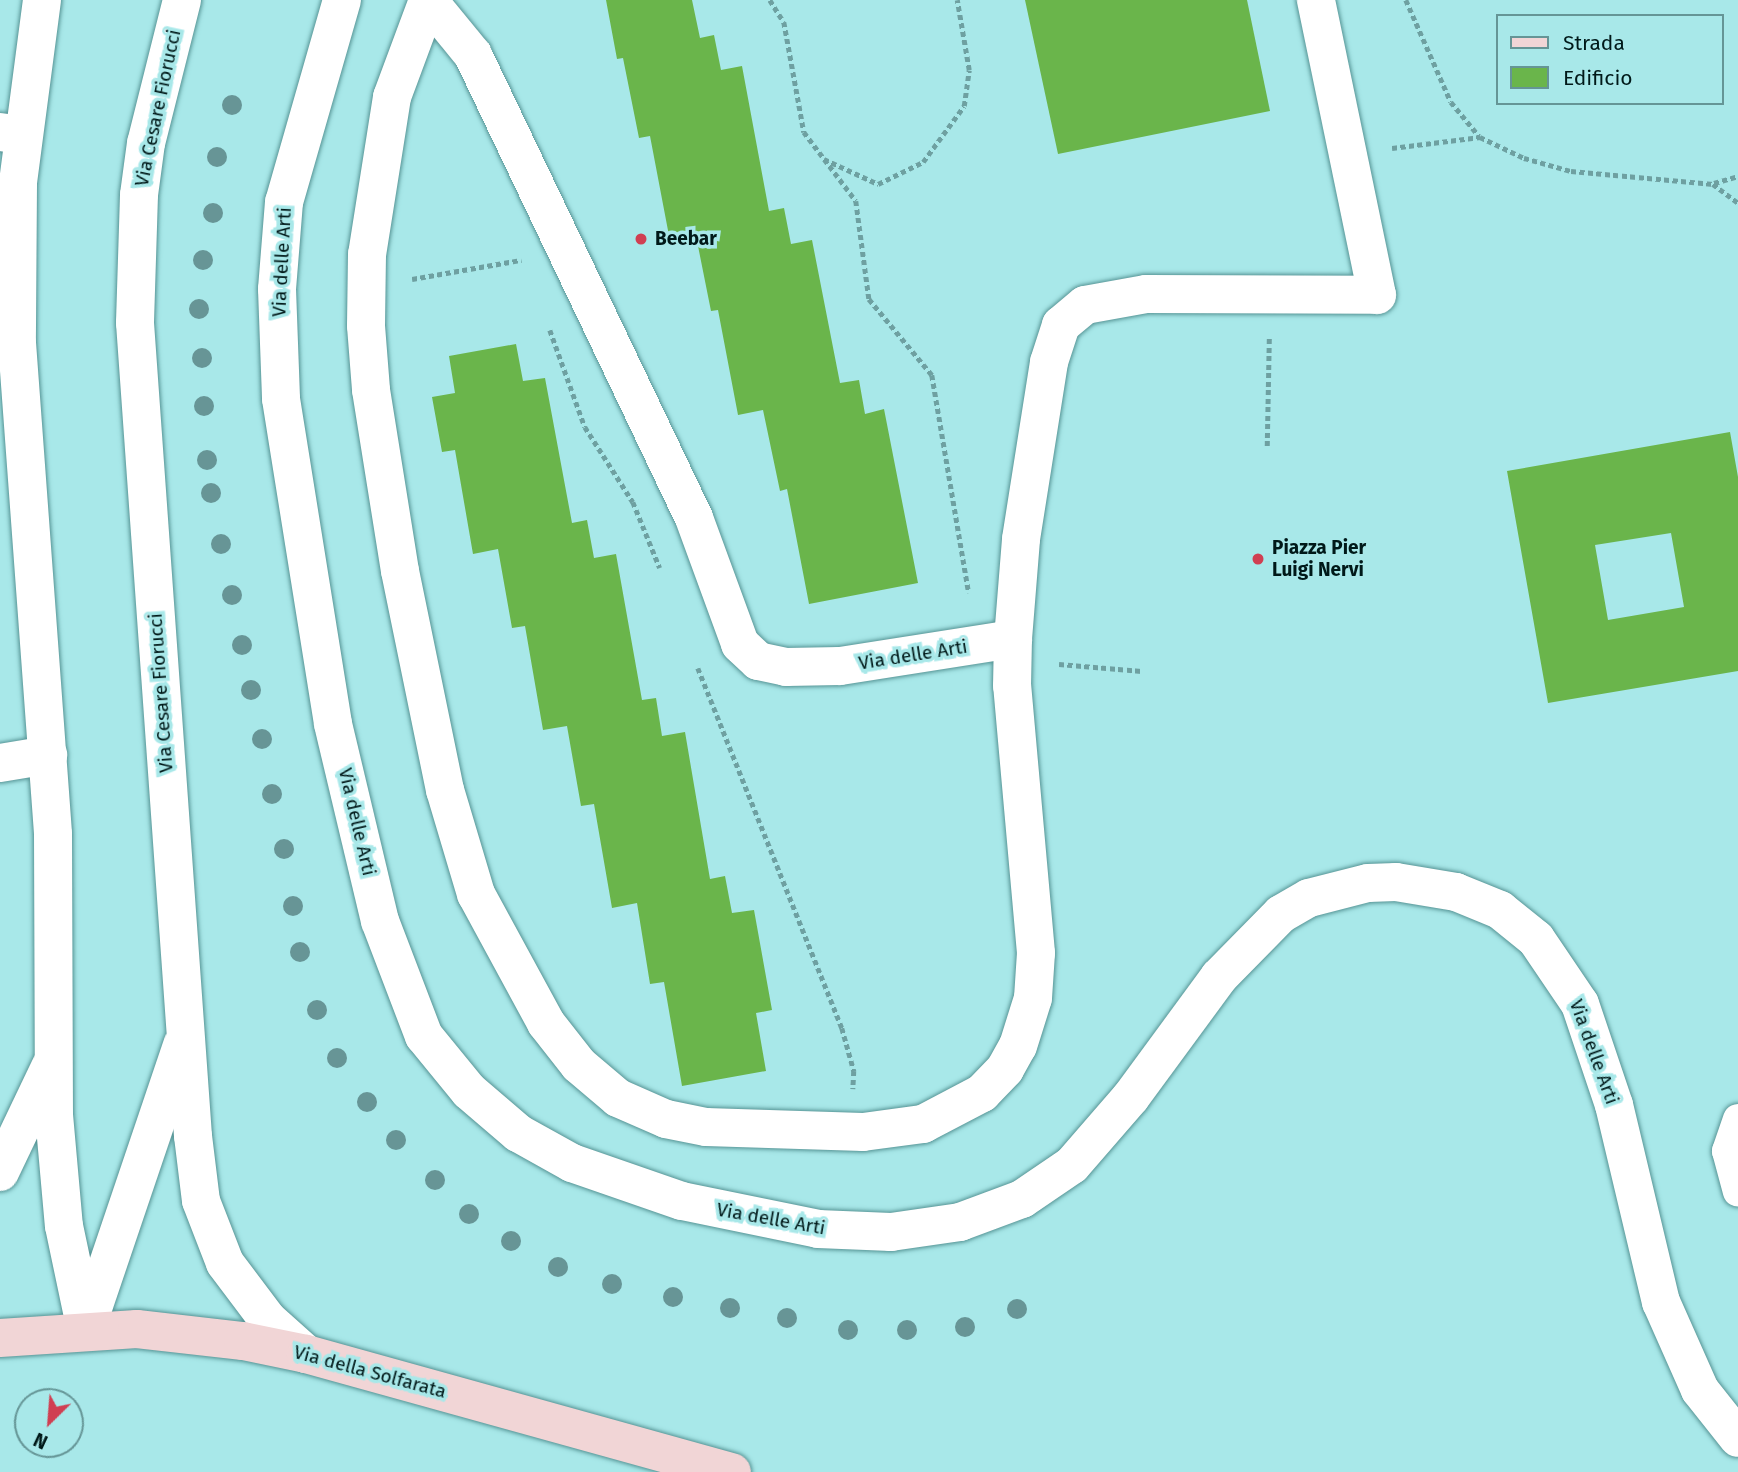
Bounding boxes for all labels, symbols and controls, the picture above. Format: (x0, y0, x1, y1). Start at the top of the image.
legend (1496, 14, 1724, 105)
street label: Via Cesare Fiorucci (130, 28, 186, 188)
text: Strada (1563, 30, 1625, 56)
text: Edificio (1563, 65, 1633, 91)
street label: Via delle Arti (268, 207, 296, 317)
place label: Beebar (655, 228, 717, 250)
marker: Beebar (633, 231, 649, 247)
place label: Piazza Pier Luigi Nervi (1272, 537, 1366, 581)
marker: Piazza Pier Luigi Nervi (1250, 551, 1266, 567)
street label: Via Cesare Fiorucci (144, 613, 178, 773)
street label: Via delle Arti (857, 635, 969, 675)
street label: Via delle Arti (334, 766, 380, 878)
street label: Via delle Arti (1564, 996, 1624, 1108)
street label: Via delle Arti (715, 1198, 827, 1240)
street label: Via della Solfarata (291, 1341, 449, 1403)
north arrow (14, 1388, 84, 1458)
text: N (30, 1428, 51, 1454)

